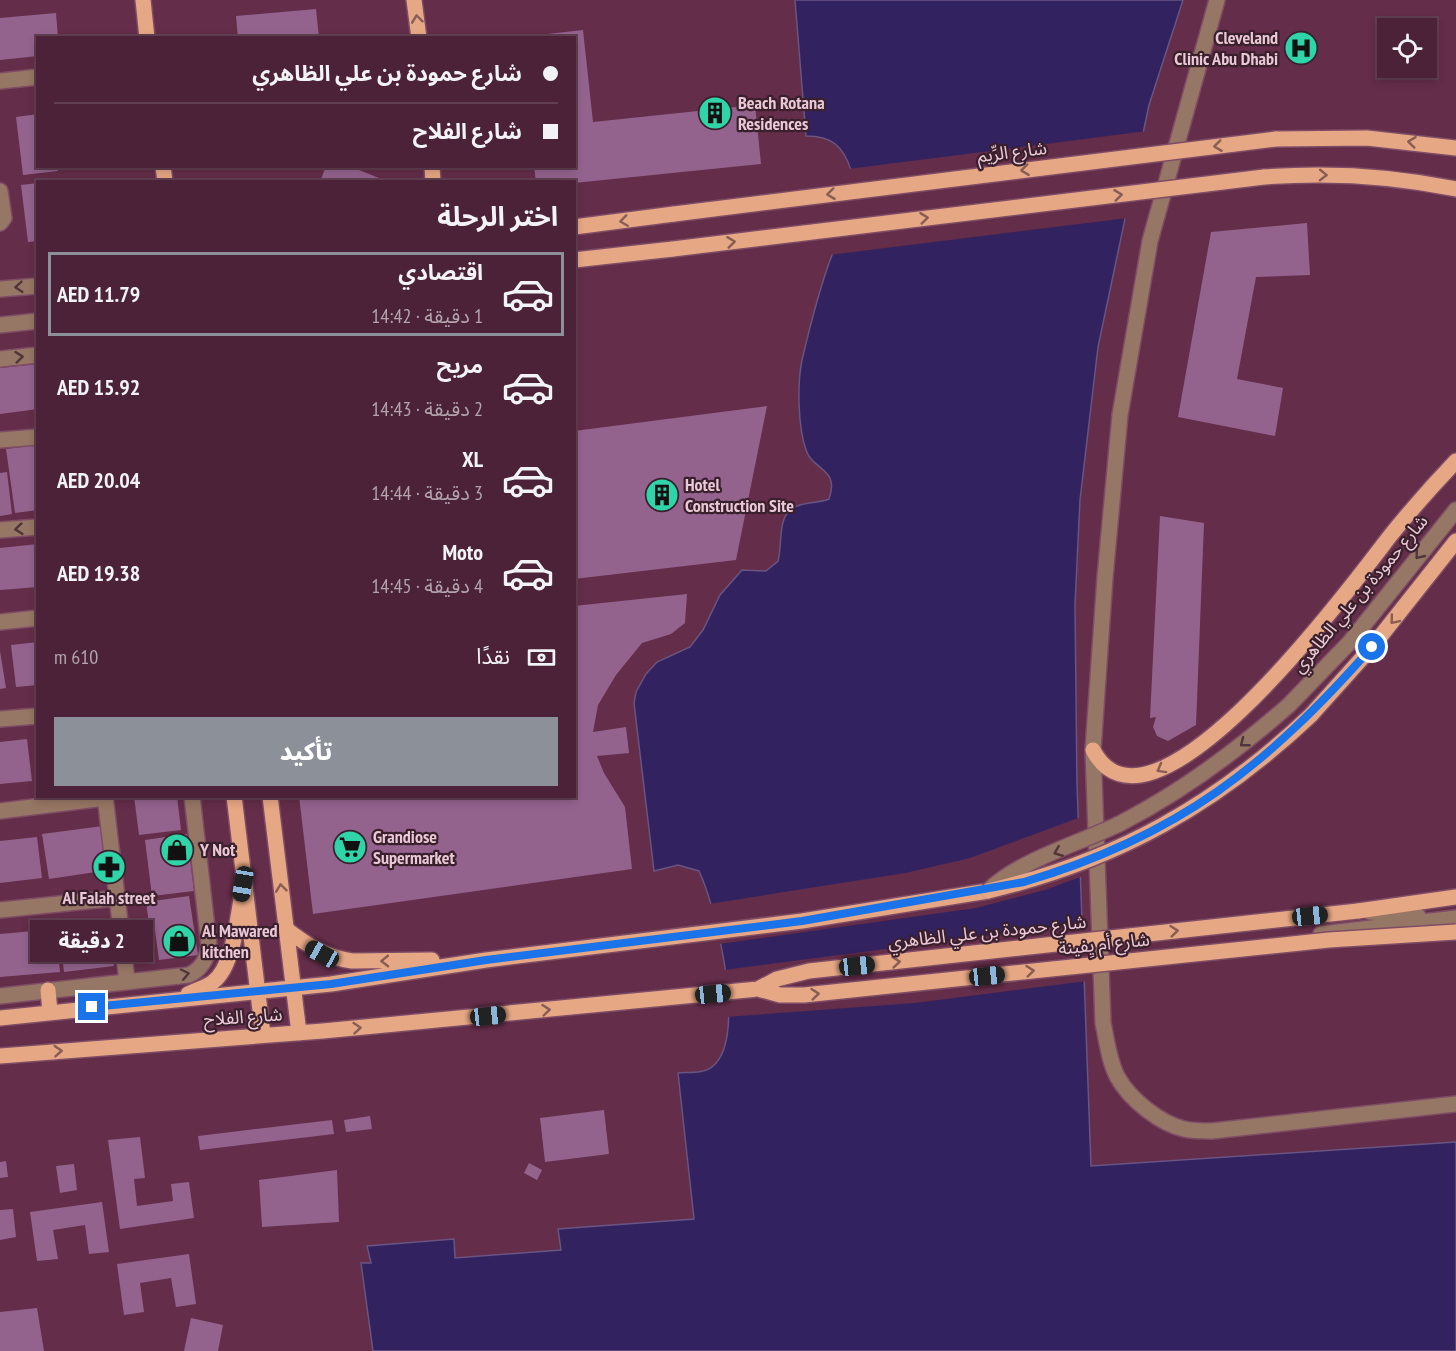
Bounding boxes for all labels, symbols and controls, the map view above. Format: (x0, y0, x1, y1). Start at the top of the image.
one-way arrow (411, 14, 423, 23)
map controls (1377, 18, 1437, 78)
button: locate (1377, 18, 1437, 78)
place label: Cleveland Clinic Abu Dhabi (1174, 26, 1278, 70)
hospital icon: Cleveland Clinic Abu Dhabi (1283, 30, 1319, 66)
text: شارع حمودة بن علي الظاهري (252, 59, 522, 87)
place label: Beach Rotana Residences (738, 91, 825, 135)
building icon: Beach Rotana Residences (697, 95, 733, 131)
text: شارع الفلاح (413, 117, 522, 145)
street label: شارع الرِّيم (976, 136, 1048, 170)
one-way arrow (1407, 136, 1416, 149)
one-way arrow (1214, 140, 1223, 152)
one-way arrow (1020, 164, 1029, 176)
one-way arrow (1318, 168, 1327, 181)
one-way arrow (827, 188, 836, 200)
one-way arrow (1113, 189, 1123, 201)
text: اختر الرحلة (437, 199, 558, 233)
one-way arrow (920, 213, 929, 225)
one-way arrow (620, 214, 629, 226)
one-way arrow (726, 236, 735, 249)
text: اقتصادي (398, 258, 483, 286)
icon: car (501, 267, 555, 321)
one-way arrow (14, 280, 23, 293)
text: AED 11.79 (57, 280, 140, 308)
text: 1 دقيقة · 14:42 (371, 303, 483, 329)
one-way arrow (14, 351, 23, 364)
text: مريح (437, 351, 483, 379)
icon: car (501, 360, 555, 414)
text: AED 15.92 (57, 373, 140, 401)
text: 2 دقيقة · 14:43 (371, 396, 483, 422)
text: XL (462, 445, 483, 473)
icon: car (501, 453, 555, 507)
text: AED 20.04 (57, 466, 140, 494)
place label: Hotel Construction Site (685, 473, 794, 517)
building icon: Hotel Construction Site (644, 477, 680, 513)
text: 3 دقيقة · 14:44 (371, 480, 483, 506)
street label: شارع حمودة بن علي الظاهري (1287, 510, 1435, 679)
one-way arrow (14, 522, 23, 534)
text: Moto (442, 538, 483, 566)
icon: car (501, 546, 555, 600)
one-way arrow (1415, 549, 1426, 560)
text: AED 19.38 (57, 559, 140, 587)
text: 4 دقيقة · 14:45 (371, 573, 483, 599)
one-way arrow (1390, 614, 1401, 625)
route start (1358, 633, 1385, 660)
icon: cash (525, 641, 558, 674)
text: نقدًا (476, 642, 510, 670)
text: 610 m (54, 644, 98, 670)
button: تأكيد (54, 717, 558, 786)
one-way arrow (1240, 735, 1251, 746)
one-way arrow (1157, 761, 1167, 773)
place label: Grandiose Supermarket (373, 825, 456, 869)
supermarket icon: Grandiose Supermarket (332, 829, 368, 865)
shop icon: Y Not (159, 832, 195, 868)
place label: Y Not (199, 838, 236, 861)
one-way arrow (1054, 844, 1064, 857)
pharmacy icon: Al Falah street (91, 849, 127, 885)
car (231, 865, 255, 903)
one-way arrow (275, 883, 288, 892)
place label: Al Falah street (61, 886, 156, 909)
car (1291, 905, 1329, 927)
street label: شارع حمودة بن علي الظاهري (887, 910, 1088, 956)
place label: Al Mawared kitchen (201, 919, 278, 963)
callout: 2 دقيقة (31, 920, 154, 962)
shop icon: Al Mawared kitchen (161, 923, 197, 959)
one-way arrow (1169, 925, 1178, 938)
street label: شارع أم يِفينة (1057, 927, 1151, 963)
text: 2 دقيقة (59, 928, 124, 954)
car (302, 937, 342, 971)
one-way arrow (381, 955, 390, 967)
car (838, 955, 876, 977)
one-way arrow (892, 956, 901, 969)
car (968, 965, 1006, 987)
one-way arrow (1026, 965, 1035, 978)
one-way arrow (180, 969, 190, 982)
car (694, 983, 732, 1005)
one-way arrow (811, 988, 820, 1001)
route end (78, 993, 105, 1020)
street label: شارع الفلاح (203, 1002, 283, 1034)
one-way arrow (542, 1004, 551, 1017)
car (469, 1005, 507, 1027)
one-way arrow (352, 1022, 361, 1035)
one-way arrow (54, 1045, 63, 1058)

